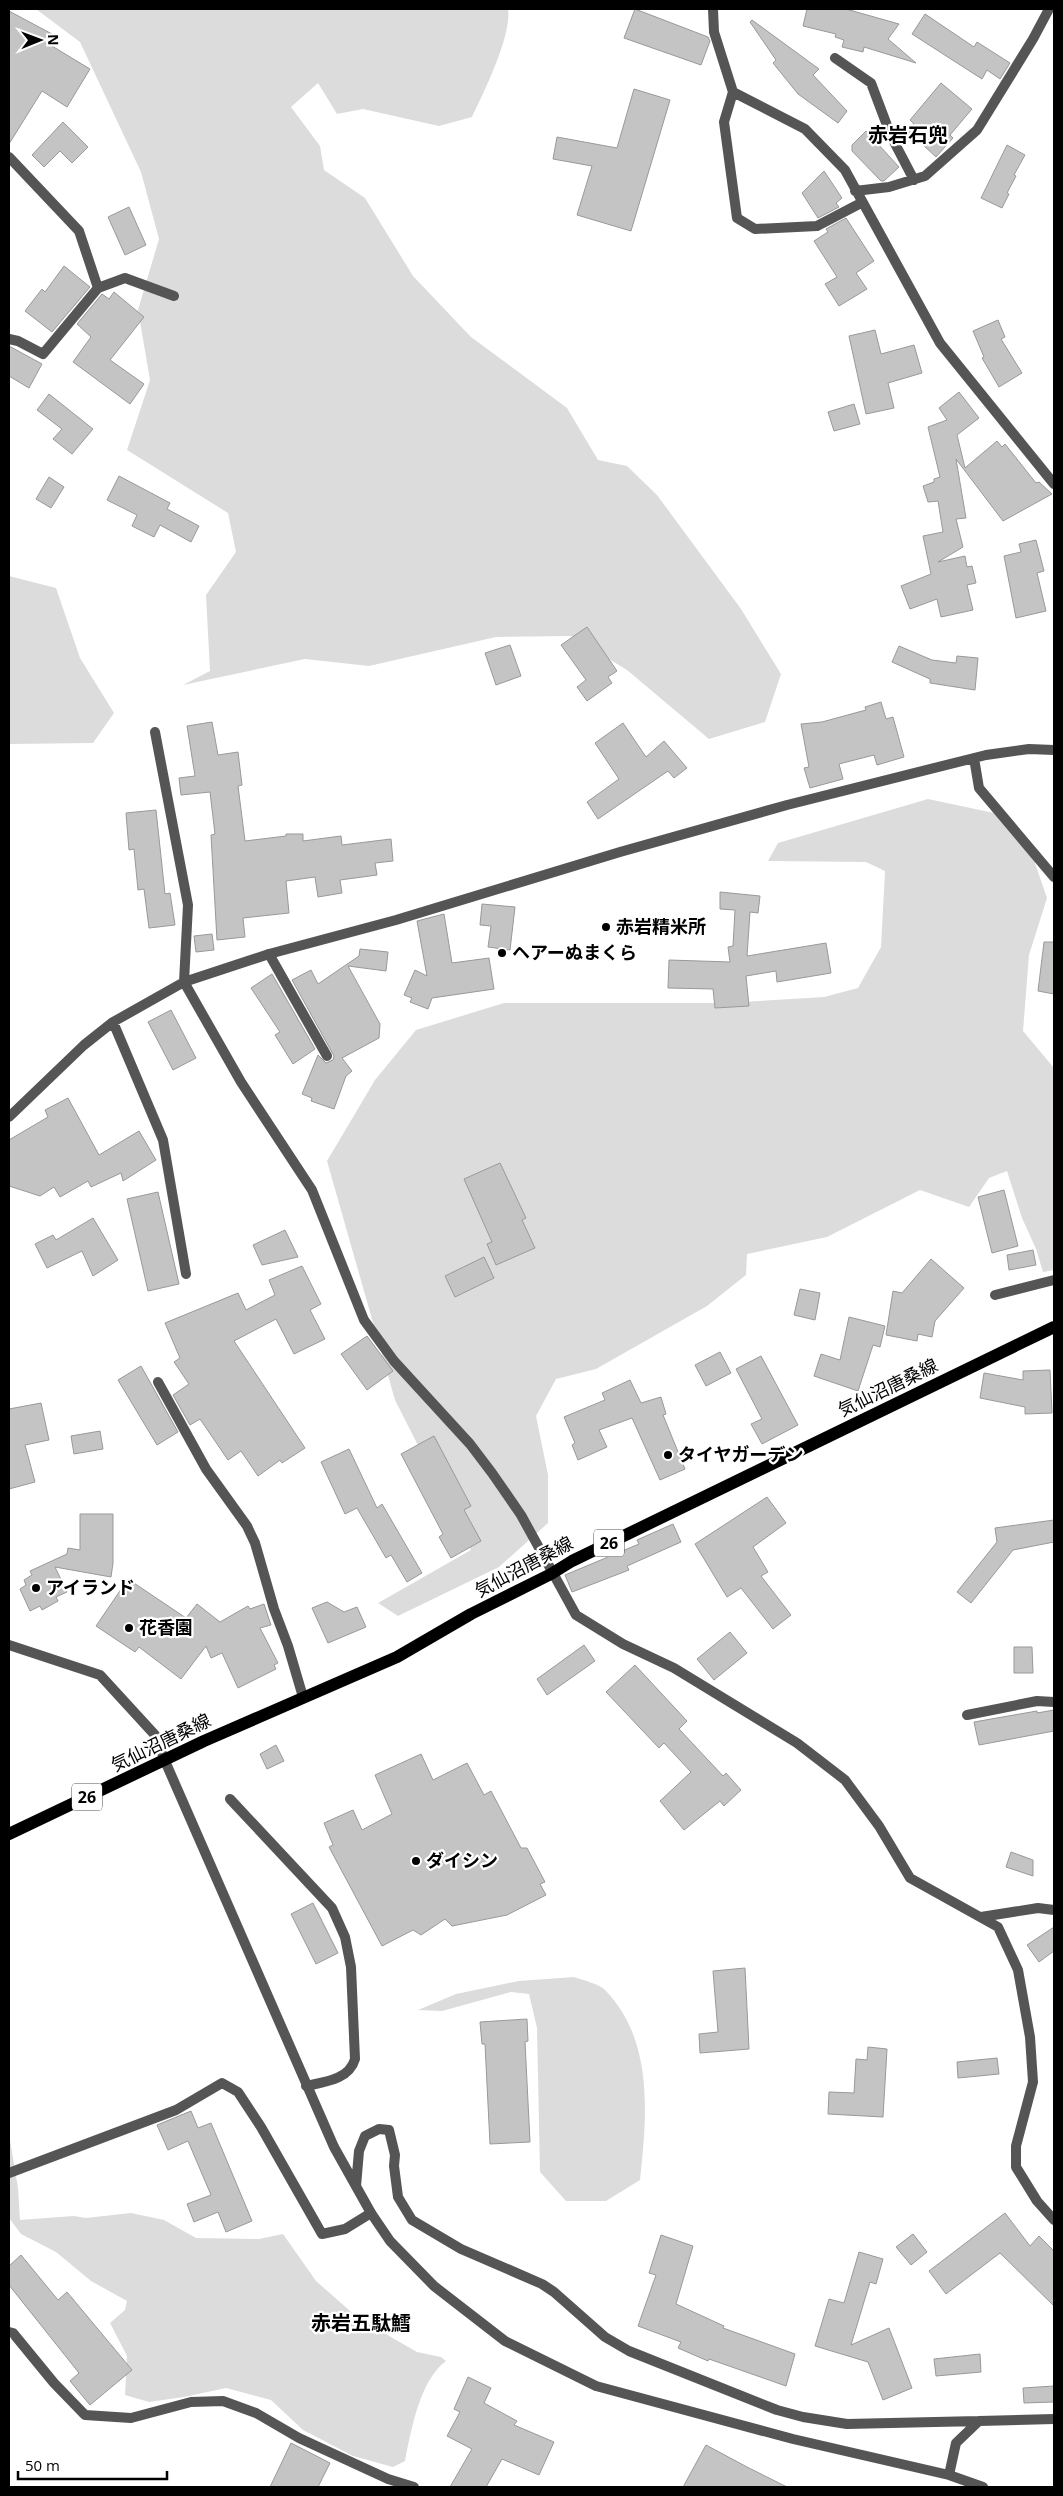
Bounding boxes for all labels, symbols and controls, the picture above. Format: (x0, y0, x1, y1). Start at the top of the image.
north arrow (15, 15, 65, 65)
text: N (44, 34, 63, 46)
district label: 赤岩石兜 (868, 121, 948, 148)
place label: 赤岩精米所 (616, 914, 706, 938)
marker: 赤岩精米所 (600, 921, 612, 933)
place label: ヘアーぬまくら (512, 940, 637, 964)
marker: ヘアーぬまくら (496, 947, 508, 959)
street label: 気仙沼唐桑線 (834, 1353, 941, 1422)
place label: タイヤガーデン (678, 1442, 803, 1466)
marker: タイヤガーデン (662, 1449, 674, 1461)
street label: 気仙沼唐桑線 (470, 1530, 577, 1602)
road number: 26 (594, 1530, 624, 1556)
place label: アイランド (46, 1575, 135, 1599)
marker: アイランド (30, 1582, 42, 1594)
place label: 花香園 (139, 1615, 193, 1639)
marker: 花香園 (123, 1622, 135, 1634)
street label: 気仙沼唐桑線 (107, 1708, 214, 1777)
road number: 26 (72, 1784, 102, 1810)
place label: ダイシン (426, 1848, 498, 1872)
marker: ダイシン (410, 1855, 422, 1867)
district label: 赤岩五駄鱈 (311, 2309, 411, 2336)
scale bar (18, 2448, 166, 2480)
text: 50 m (25, 2455, 60, 2475)

